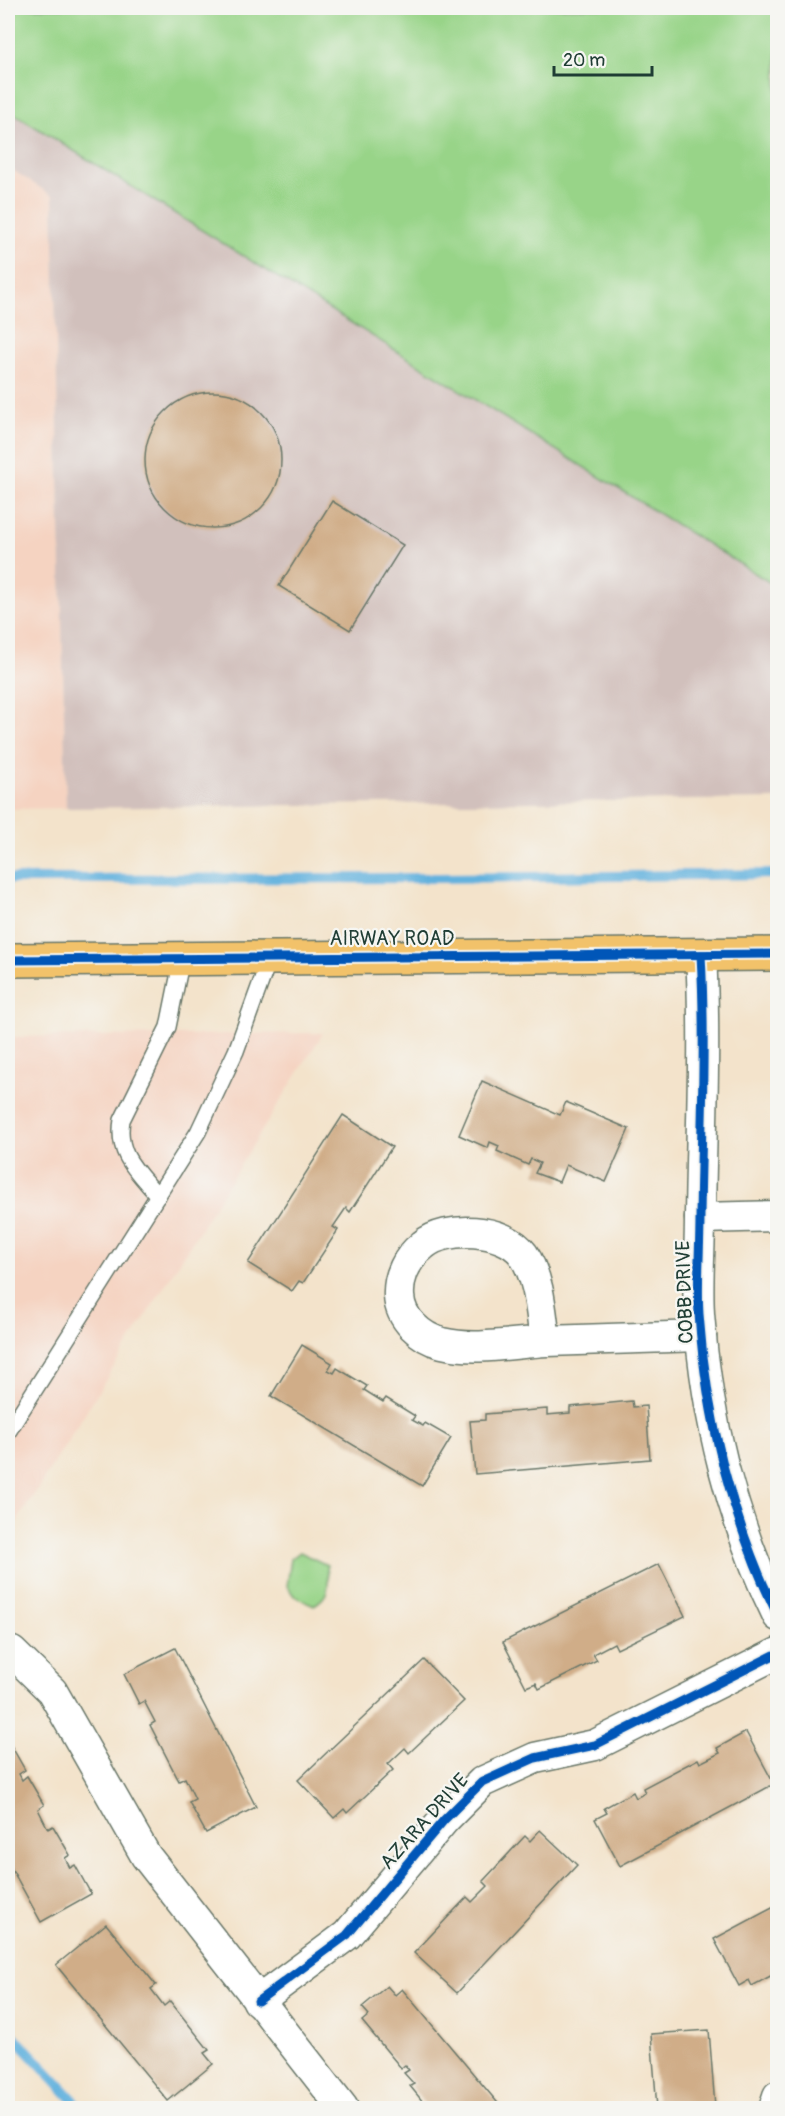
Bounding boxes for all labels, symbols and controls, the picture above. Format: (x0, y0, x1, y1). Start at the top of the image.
scale bar (554, 39, 652, 77)
text: 20 m (563, 49, 605, 72)
street label: AIRWAY ROAD (330, 926, 454, 951)
street label: COBB DRIVE (670, 1240, 699, 1344)
street label: AZARA DRIVE (375, 1768, 474, 1875)

